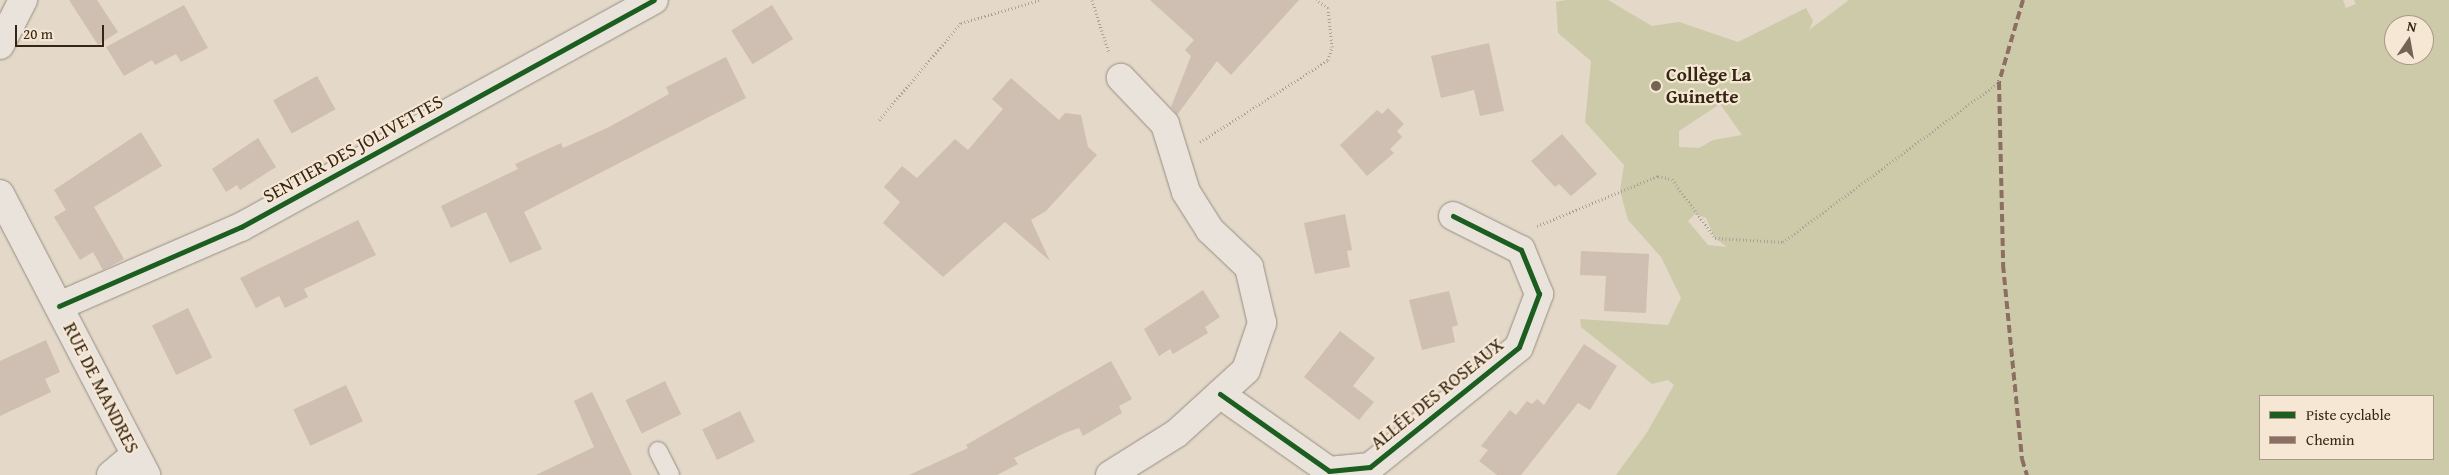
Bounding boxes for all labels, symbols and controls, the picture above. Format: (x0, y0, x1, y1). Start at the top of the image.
scale bar (18, 15, 106, 47)
north arrow (2384, 15, 2434, 65)
text: N (2405, 16, 2419, 37)
text: 20 m (23, 23, 53, 44)
place label: Collège La Guinette (1666, 64, 1751, 108)
marker: Collège La Guinette (1650, 80, 1662, 92)
street label: SENTIER DES JOLIVETTES (259, 90, 447, 208)
street label: RUE DE MANDRES (58, 319, 144, 457)
street label: ALLÉE DES ROSEAUX (1366, 333, 1508, 455)
legend (2259, 395, 2434, 460)
text: Piste cyclable (2306, 404, 2391, 425)
text: Chemin (2306, 429, 2355, 450)

